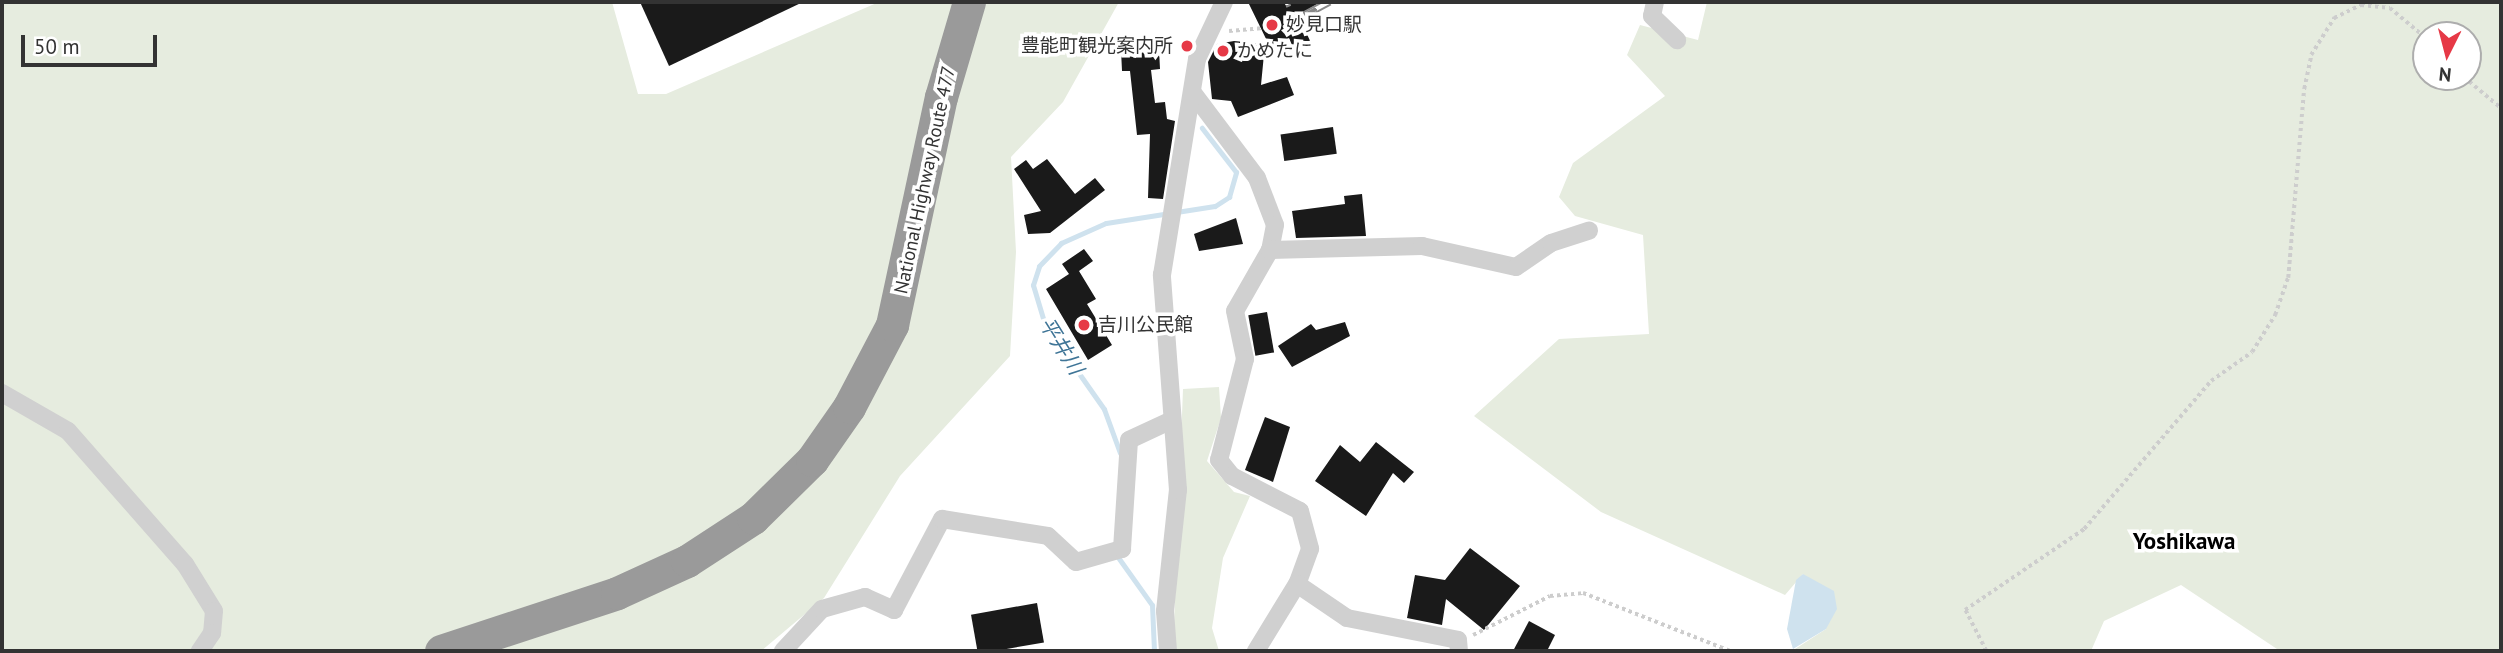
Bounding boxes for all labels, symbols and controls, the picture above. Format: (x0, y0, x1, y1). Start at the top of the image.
place label: 妙見口駅 (1286, 14, 1362, 36)
marker: 妙見口駅 (1264, 17, 1280, 33)
scale bar (24, 21, 161, 65)
north arrow (2412, 21, 2482, 91)
text: 50 m (34, 33, 80, 60)
place label: 豊能町観光案内所 (1021, 35, 1173, 57)
marker: 豊能町観光案内所 (1179, 38, 1195, 54)
place label: かめたに (1237, 40, 1313, 62)
marker: かめたに (1215, 43, 1231, 59)
text: N (2438, 62, 2452, 87)
street label: National Highway Route 477 (890, 64, 960, 296)
water label: 平井川 (1034, 313, 1088, 379)
place label: 吉川公民館 (1098, 314, 1193, 336)
marker: 吉川公民館 (1076, 317, 1092, 333)
district label: Yoshikawa (2133, 527, 2235, 555)

